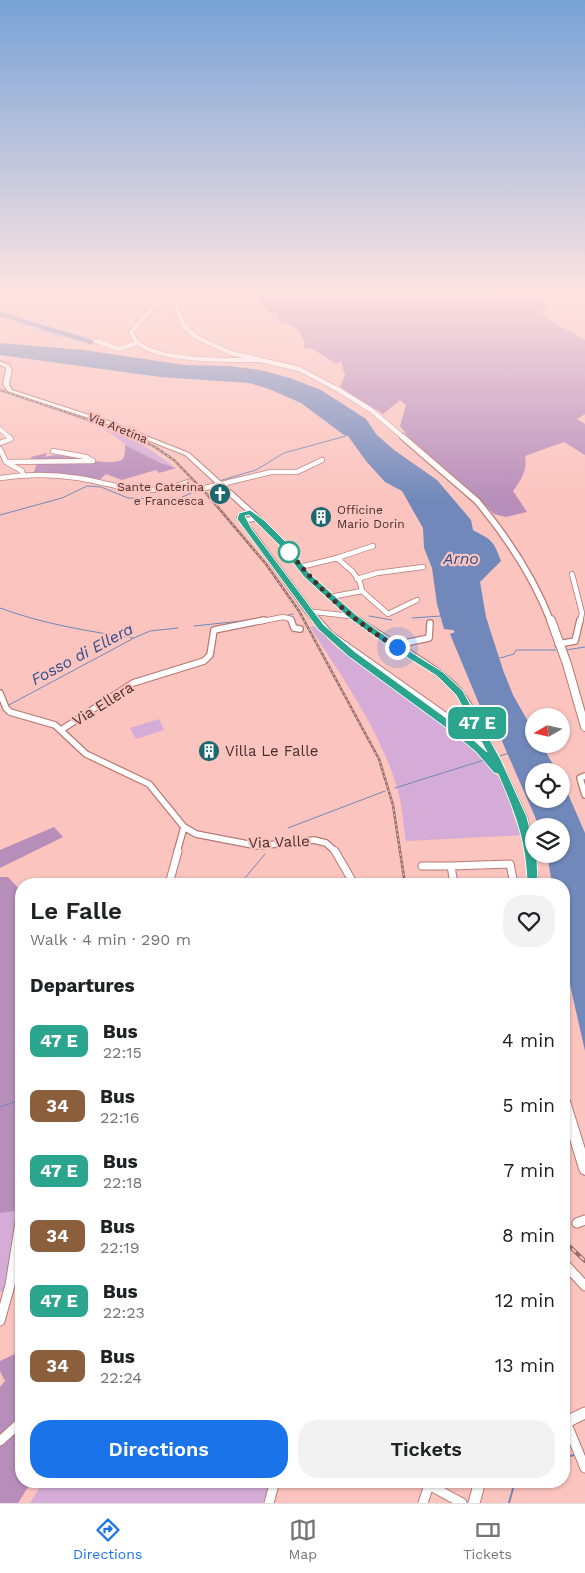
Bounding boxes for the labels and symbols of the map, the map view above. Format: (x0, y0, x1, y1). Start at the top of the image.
street label: Via Aretina (86, 410, 150, 446)
place label: Sante Caterina e Francesca (117, 480, 204, 508)
church icon: Sante Caterina e Francesca (208, 482, 232, 506)
place label: Officine Mario Dorin (337, 503, 405, 531)
building icon: Officine Mario Dorin (309, 505, 333, 529)
unlabelled marker (278, 541, 300, 563)
water label: Arno (442, 549, 479, 568)
water label: Fosso di Ellera (28, 619, 136, 689)
your location (385, 635, 410, 660)
street label: Via Ellera (69, 678, 137, 730)
line badge: 47 E (442, 707, 512, 739)
north arrow (525, 708, 570, 752)
building icon: Villa Le Falle (197, 739, 221, 763)
place label: Villa Le Falle (225, 742, 318, 760)
street label: Via Valle (248, 832, 310, 852)

